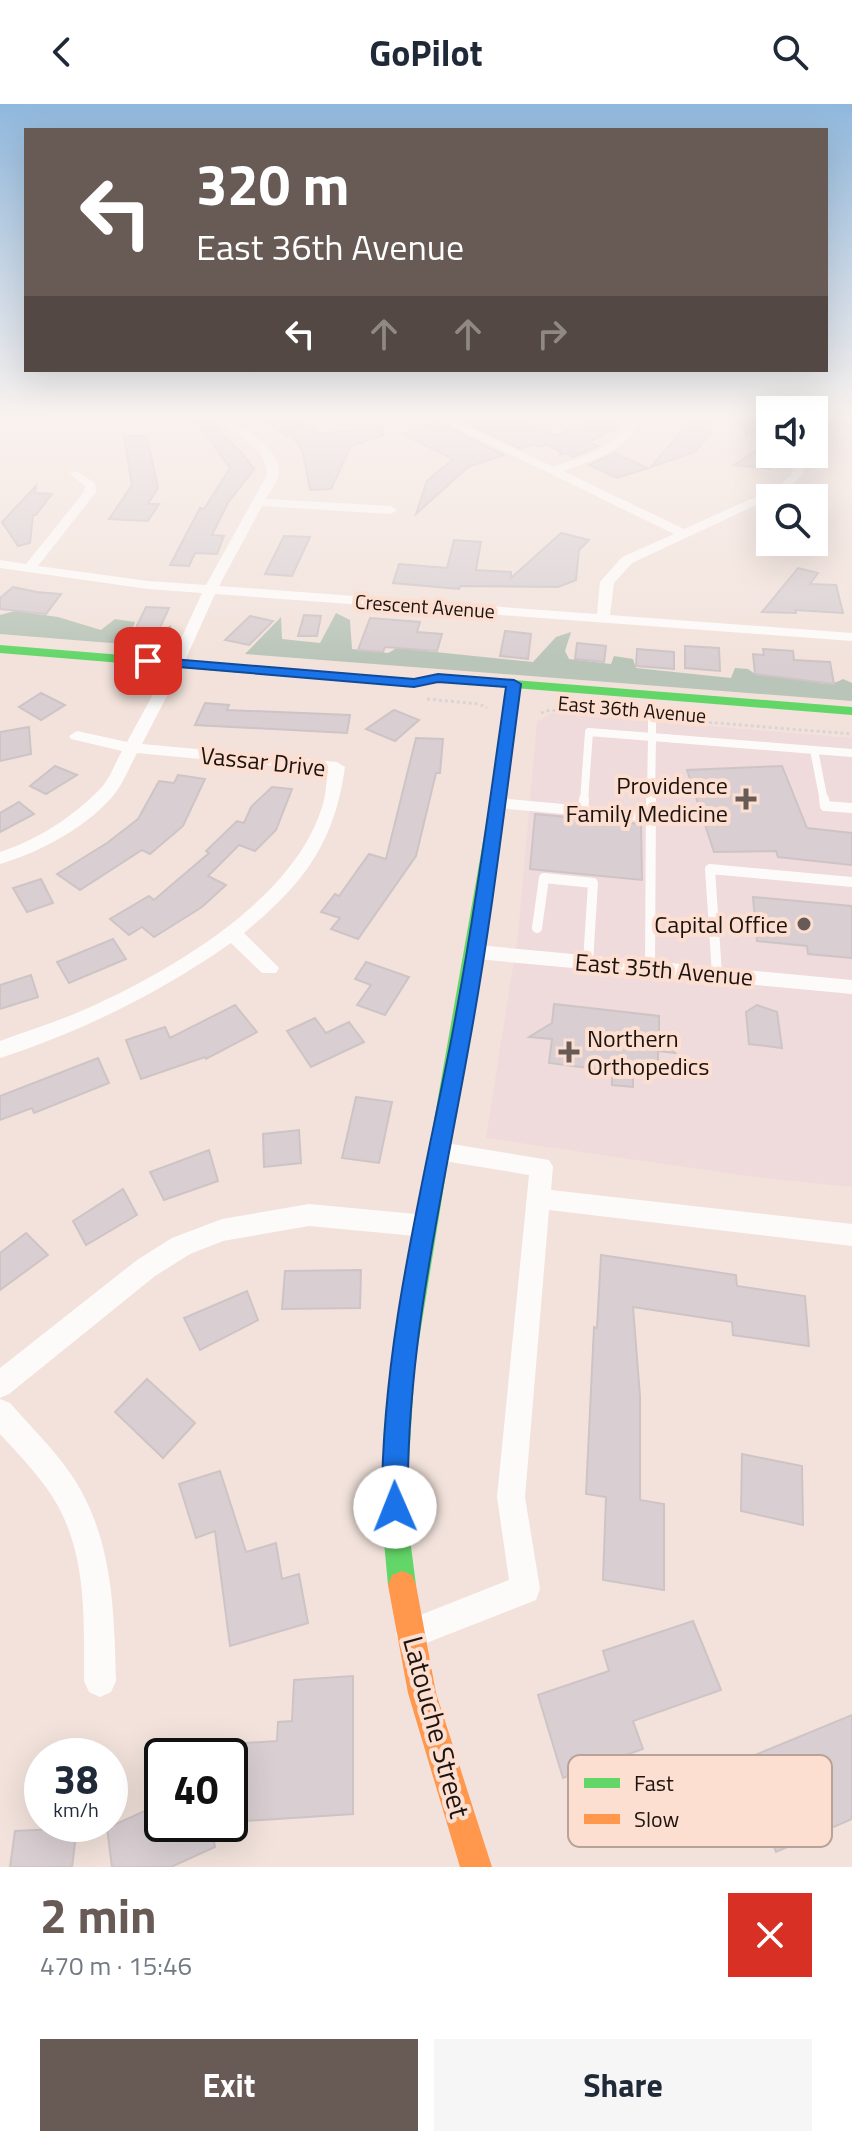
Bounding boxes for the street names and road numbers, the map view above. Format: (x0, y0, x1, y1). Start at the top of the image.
street label: Crescent Avenue (354, 586, 496, 626)
street label: East 36th Avenue (556, 687, 708, 731)
street label: Vassar Drive (199, 737, 327, 785)
street label: East 35th Avenue (573, 943, 755, 995)
street label: Latouche Street (392, 1631, 482, 1823)

